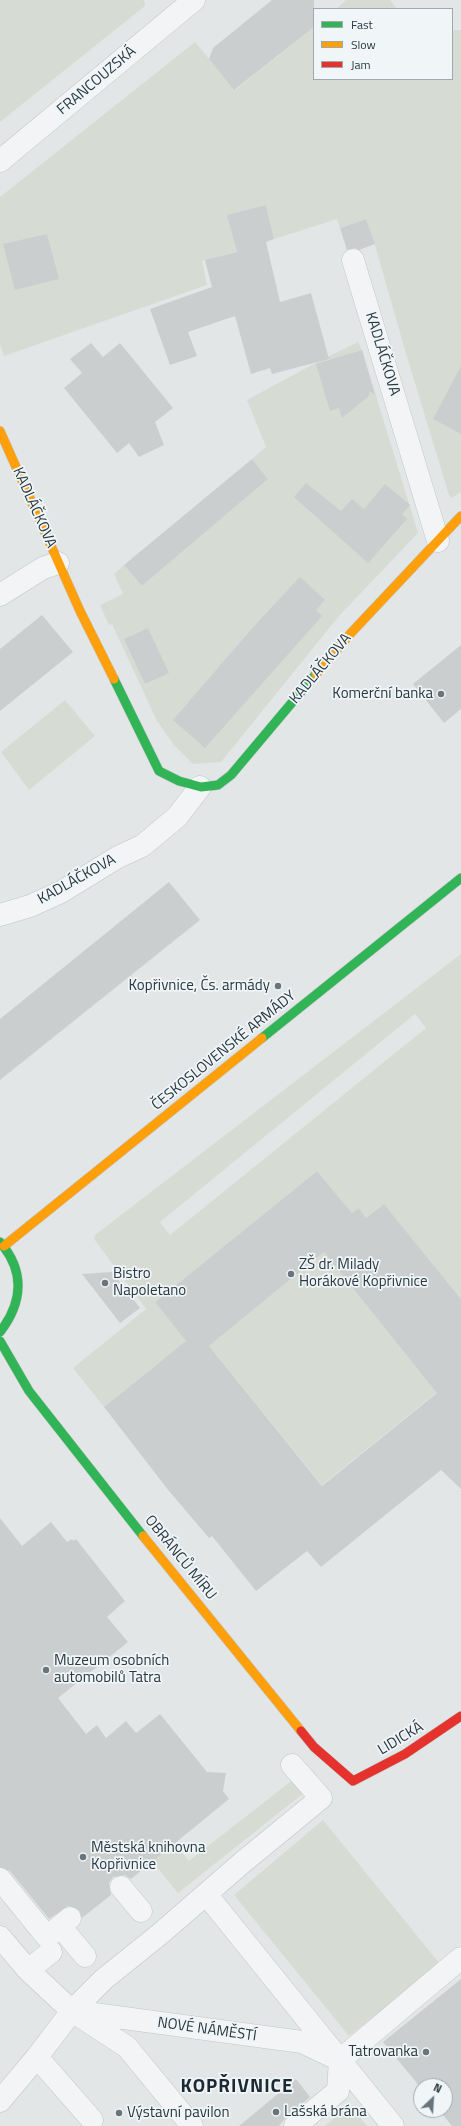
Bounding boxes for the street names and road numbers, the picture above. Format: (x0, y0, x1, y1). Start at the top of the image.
street label: FRANCOUZSKÁ (54, 43, 140, 119)
street label: KADLÁČKOVA (361, 310, 403, 398)
street label: KADLÁČKOVA (8, 465, 60, 551)
street label: KADLÁČKOVA (286, 630, 356, 708)
street label: KADLÁČKOVA (35, 851, 119, 909)
street label: ČESKOSLOVENSKÉ ARMÁDY (148, 987, 300, 1115)
street label: OBRÁNCŮ MÍRU (140, 1512, 220, 1604)
street label: LIDICKÁ (375, 1718, 427, 1760)
street label: NOVÉ NÁMĚSTÍ (156, 2014, 258, 2046)

